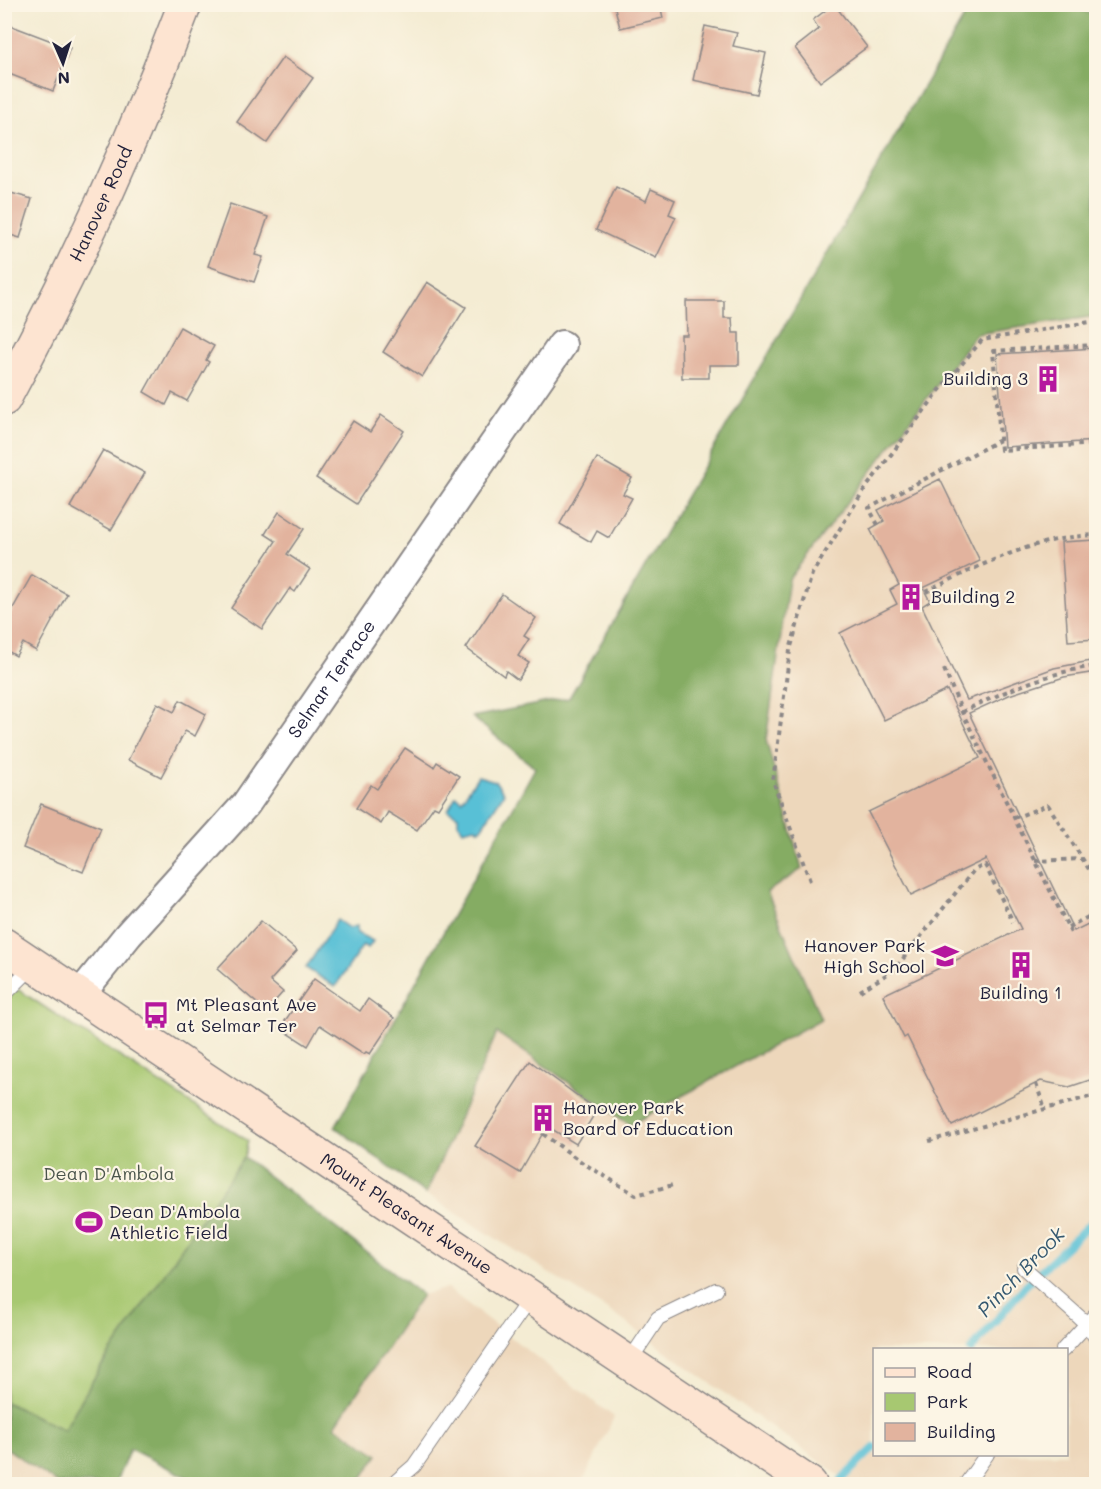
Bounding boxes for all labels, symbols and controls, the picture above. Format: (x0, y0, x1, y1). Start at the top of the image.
north arrow (33, 33, 93, 93)
text: N (57, 68, 70, 89)
street label: Hanover Road (63, 142, 137, 265)
building icon: Building 3 (1033, 364, 1063, 394)
place label: Building 3 (943, 366, 1028, 390)
building icon: Building 2 (896, 582, 926, 612)
place label: Building 2 (931, 584, 1015, 608)
street label: Selmar Terrace (282, 615, 380, 743)
place label: Hanover Park High School (804, 933, 925, 978)
school or university icon: Hanover Park High School (930, 941, 960, 971)
building icon: Building 1 (1006, 950, 1036, 980)
place label: Building 1 (980, 980, 1062, 1004)
place label: Mt Pleasant Ave at Selmar Ter (176, 992, 317, 1037)
bus stop icon: Mt Pleasant Ave at Selmar Ter (141, 1000, 171, 1030)
place label: Hanover Park Board of Education (563, 1095, 733, 1140)
building icon: Hanover Park Board of Education (528, 1103, 558, 1133)
street label: Mount Pleasant Avenue (316, 1147, 498, 1279)
park label: Dean D'Ambola (43, 1161, 175, 1185)
place label: Dean D'Ambola Athletic Field (109, 1199, 240, 1244)
sports icon: Dean D'Ambola Athletic Field (74, 1207, 104, 1237)
water label: Pinch Brook (971, 1220, 1070, 1322)
legend (873, 1348, 1068, 1456)
text: Road (927, 1359, 972, 1383)
text: Park (927, 1389, 968, 1413)
text: Building (927, 1419, 995, 1443)

